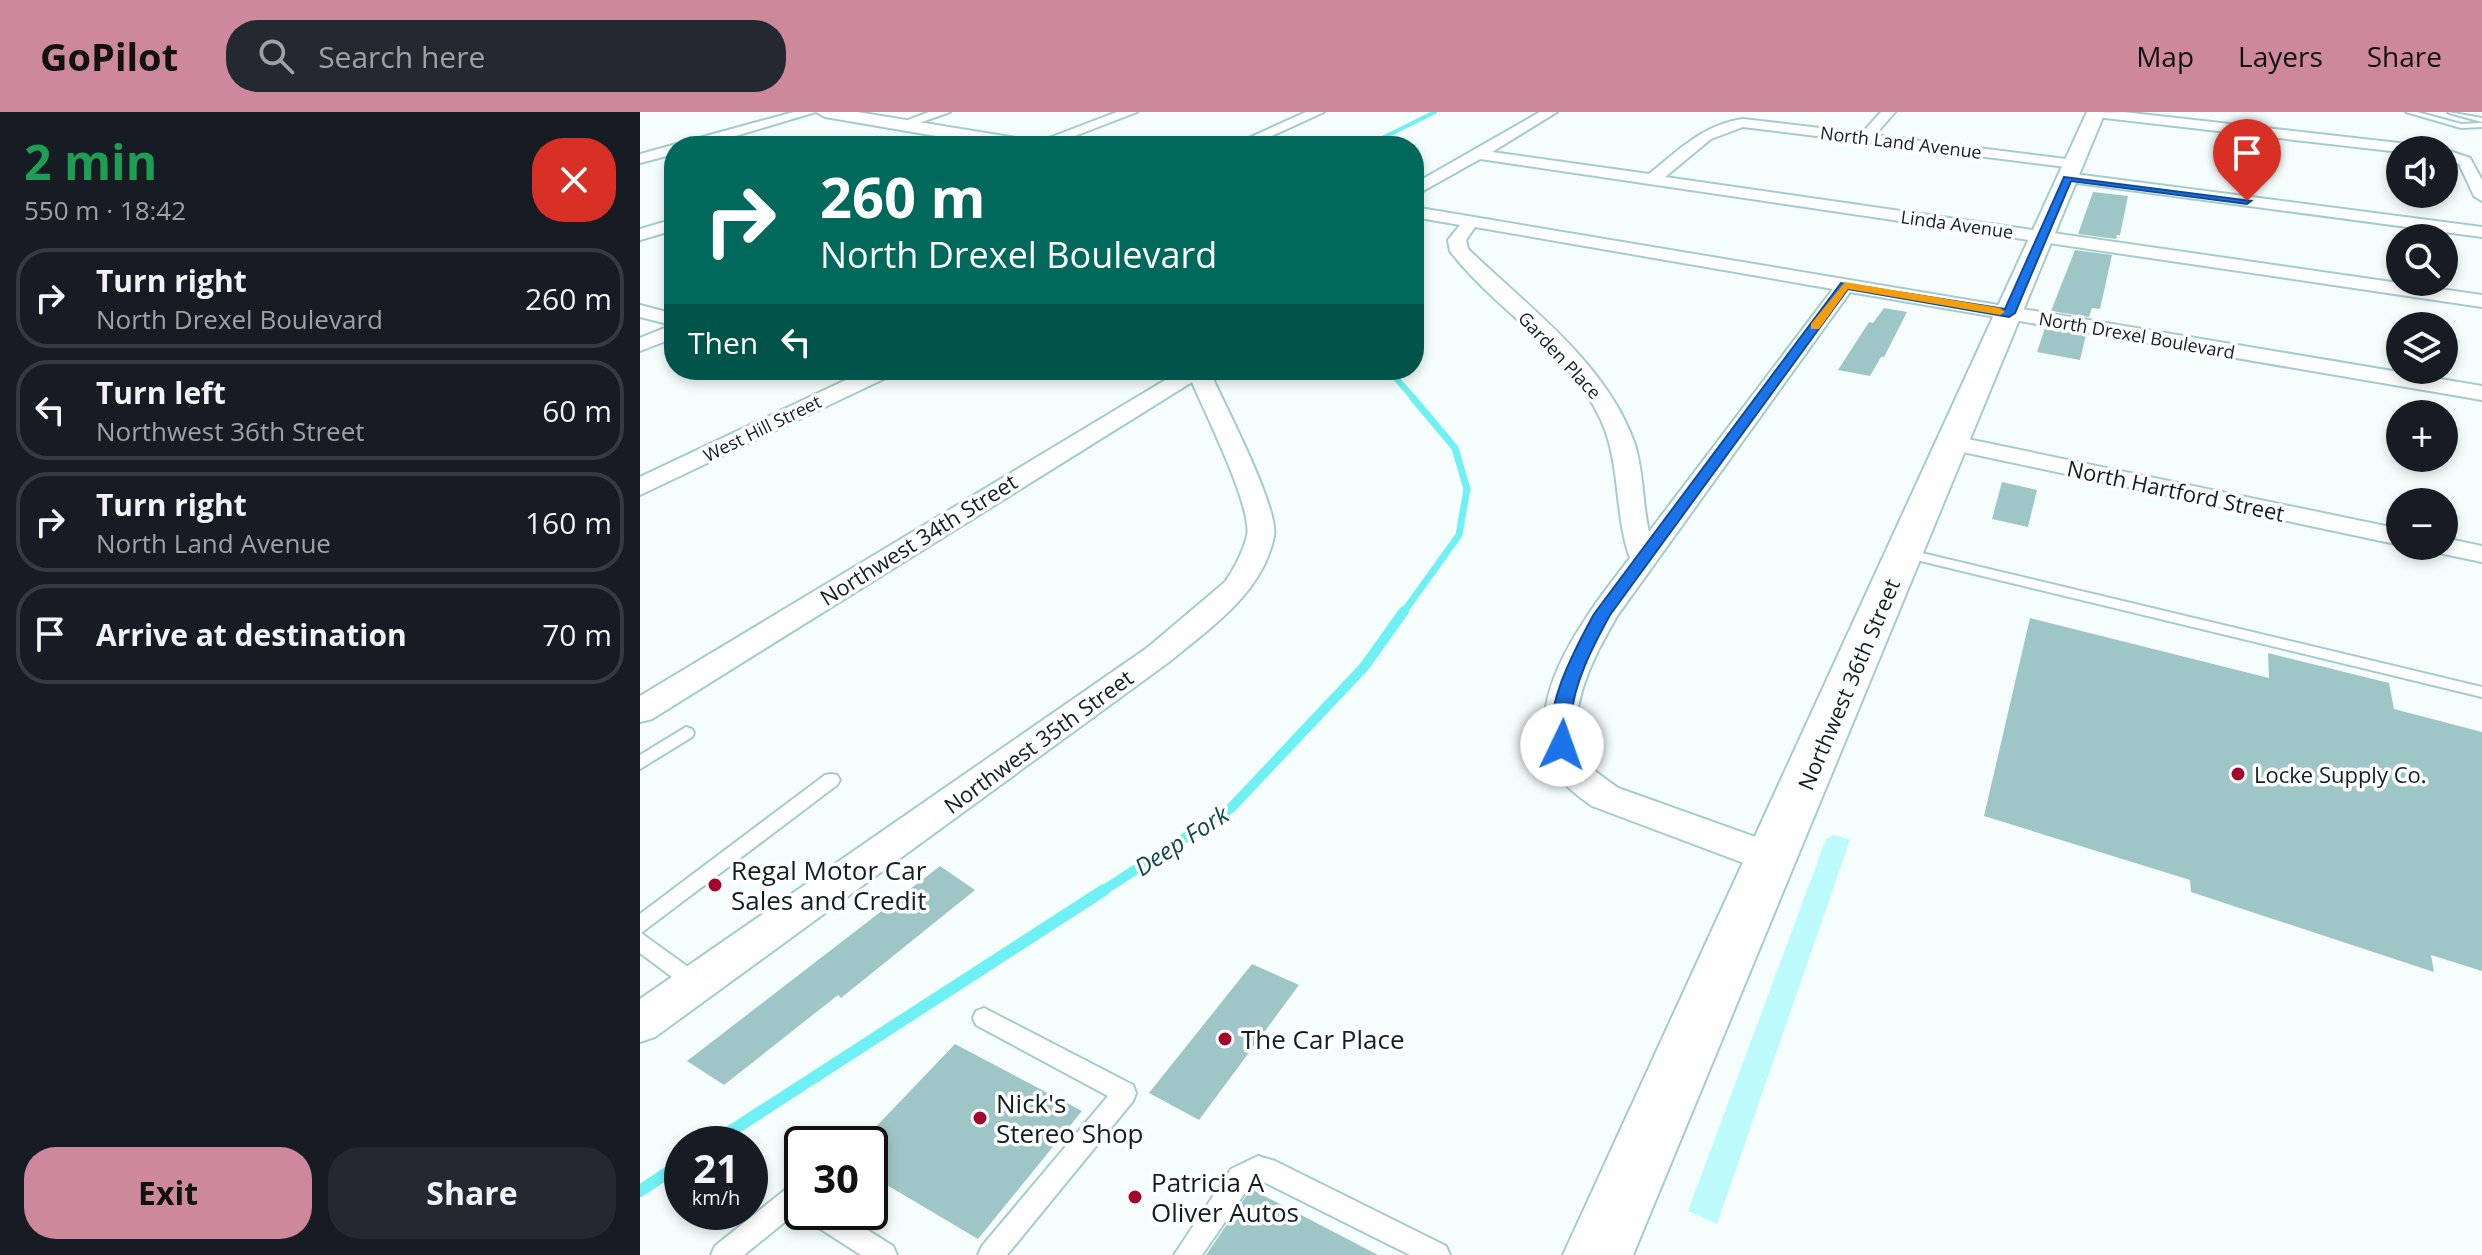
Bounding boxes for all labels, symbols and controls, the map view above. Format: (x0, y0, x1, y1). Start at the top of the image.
search box (226, 20, 786, 92)
text: GoPilot (40, 30, 178, 82)
icon: search (254, 34, 298, 78)
text: Search here (318, 36, 485, 77)
text: Map (2136, 37, 2194, 75)
text: Layers (2238, 37, 2323, 75)
text: Share (2367, 37, 2442, 75)
pin (2213, 119, 2281, 201)
street label: North Land Avenue (1819, 120, 1983, 164)
text: 2 min (24, 129, 157, 194)
icon: arrive (2225, 131, 2269, 175)
map controls (2386, 136, 2458, 560)
button: sound (2386, 136, 2458, 208)
button: close (532, 138, 616, 222)
text: 260 m (820, 158, 986, 234)
icon: right (688, 168, 792, 272)
text: 550 m · 18:42 (24, 192, 186, 228)
street label: Linda Avenue (1899, 204, 2015, 244)
button: search (2386, 224, 2458, 296)
text: North Drexel Boulevard (820, 230, 1217, 279)
text: Turn right (96, 260, 247, 301)
icon: right (28, 276, 72, 320)
text: 260 m (525, 278, 612, 319)
text: North Drexel Boulevard (96, 301, 383, 337)
street label: Garden Place (1513, 306, 1607, 404)
street label: North Drexel Boulevard (2037, 306, 2237, 364)
button: layers (2386, 312, 2458, 384)
icon: left (774, 320, 818, 364)
text: Then (688, 322, 758, 363)
text: Turn left (96, 372, 226, 413)
icon: left (28, 388, 72, 432)
street label: West Hill Street (699, 389, 825, 467)
text: 60 m (542, 390, 612, 431)
button: + (2386, 400, 2458, 472)
text: Northwest 36th Street (96, 413, 365, 449)
street label: North Hartford Street (2065, 452, 2288, 528)
street label: Northwest 34th Street (814, 466, 1022, 612)
text: Turn right (96, 484, 247, 525)
button: − (2386, 488, 2458, 560)
icon: right (28, 500, 72, 544)
text: 160 m (525, 502, 612, 543)
text: North Land Avenue (96, 525, 331, 561)
street label: Northwest 36th Street (1790, 573, 1906, 794)
icon: arrive (28, 612, 72, 656)
text: Arrive at destination (96, 614, 407, 655)
text: 70 m (542, 614, 612, 655)
street label: Northwest 35th Street (937, 662, 1139, 820)
position arrow (1520, 703, 1604, 787)
place label: Locke Supply Co. (2254, 759, 2427, 789)
marker: Locke Supply Co. (2229, 765, 2247, 783)
water label: Deep Fork (1127, 797, 1236, 883)
place label: Regal Motor Car Sales and Credit (731, 852, 927, 918)
marker: Regal Motor Car Sales and Credit (706, 876, 724, 894)
place label: The Car Place (1241, 1021, 1405, 1057)
marker: The Car Place (1216, 1030, 1234, 1048)
place label: Nick's Stereo Shop (996, 1085, 1144, 1151)
marker: Nick's Stereo Shop (971, 1109, 989, 1127)
speed limit sign: 30 (784, 1126, 888, 1230)
text: 21 (693, 1140, 739, 1195)
button: Exit (24, 1147, 312, 1239)
button: Share (328, 1147, 616, 1239)
place label: Patricia A Oliver Autos (1151, 1164, 1299, 1230)
text: km/h (692, 1184, 740, 1211)
marker: Patricia A Oliver Autos (1126, 1188, 1144, 1206)

